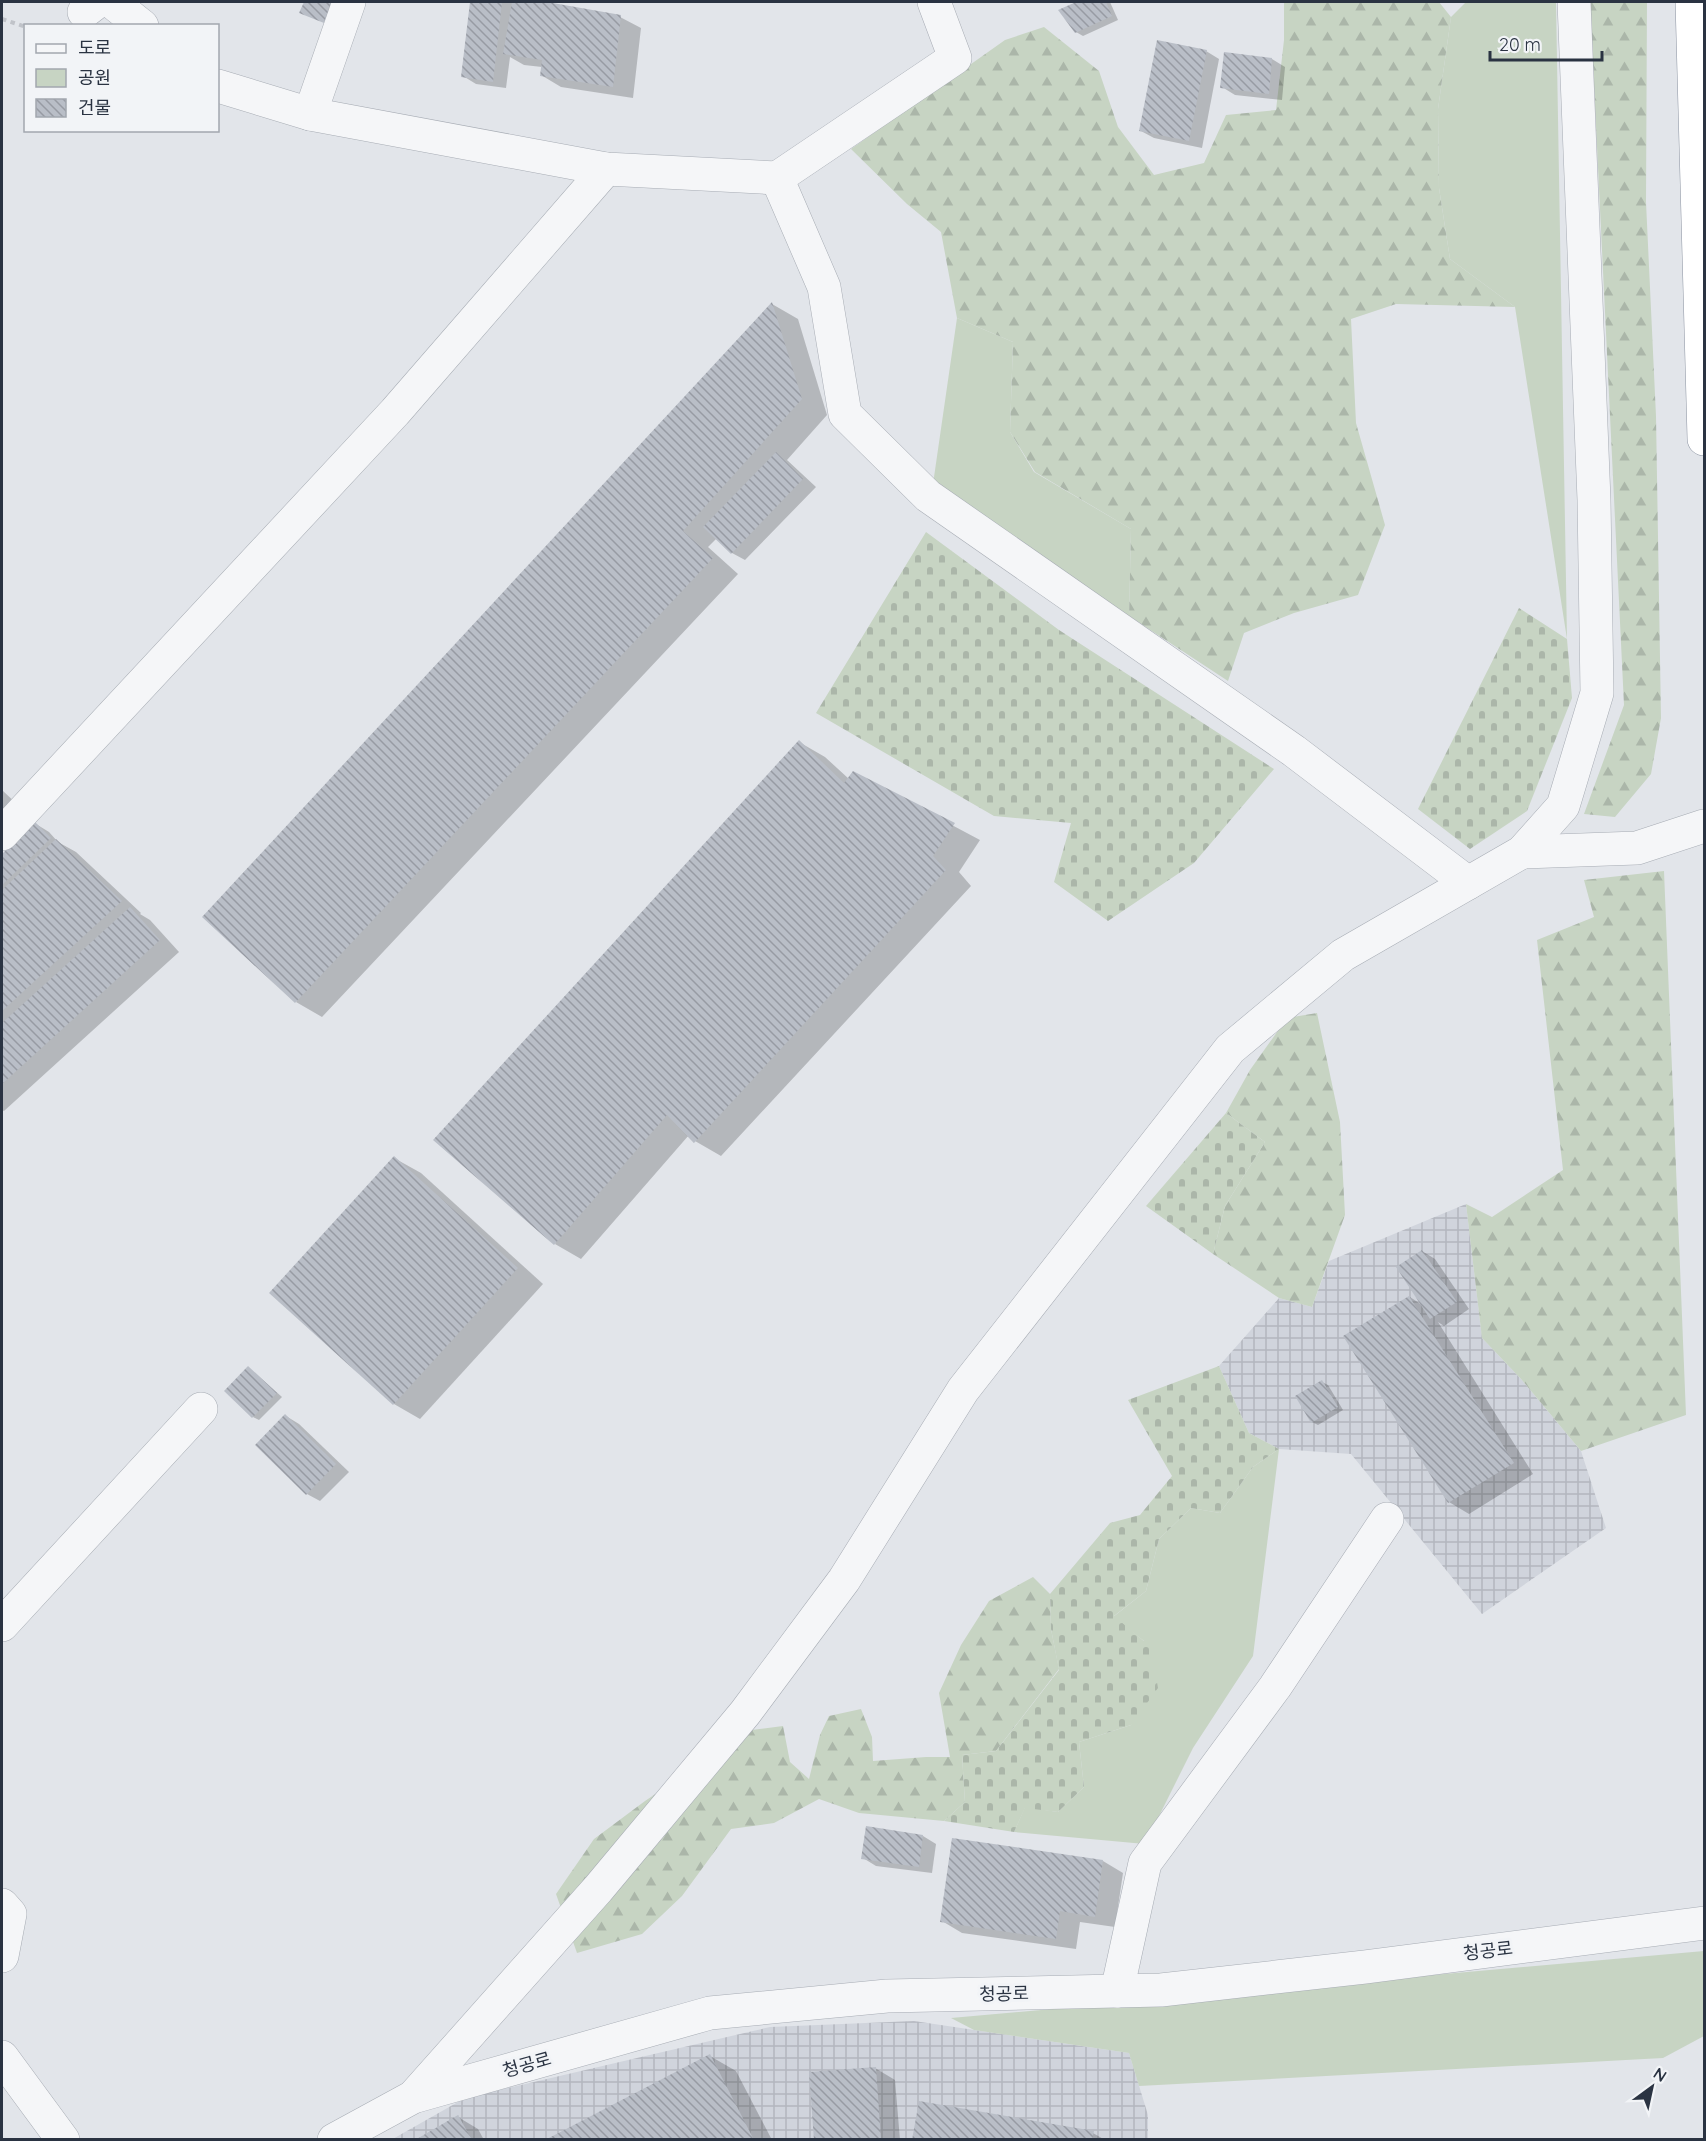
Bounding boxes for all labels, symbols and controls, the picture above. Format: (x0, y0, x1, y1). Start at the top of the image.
legend (24, 24, 219, 132)
scale bar (1490, 24, 1602, 62)
text: 20 m (1499, 33, 1541, 56)
text: 도로 (78, 36, 111, 59)
text: 공원 (78, 66, 111, 89)
text: 건물 (78, 96, 111, 119)
street label: 청공로 (1462, 1936, 1514, 1965)
street label: 청공로 (979, 1982, 1029, 2005)
street label: 청공로 (500, 2047, 554, 2082)
north arrow (1622, 2057, 1682, 2117)
text: N (1650, 2063, 1671, 2086)

